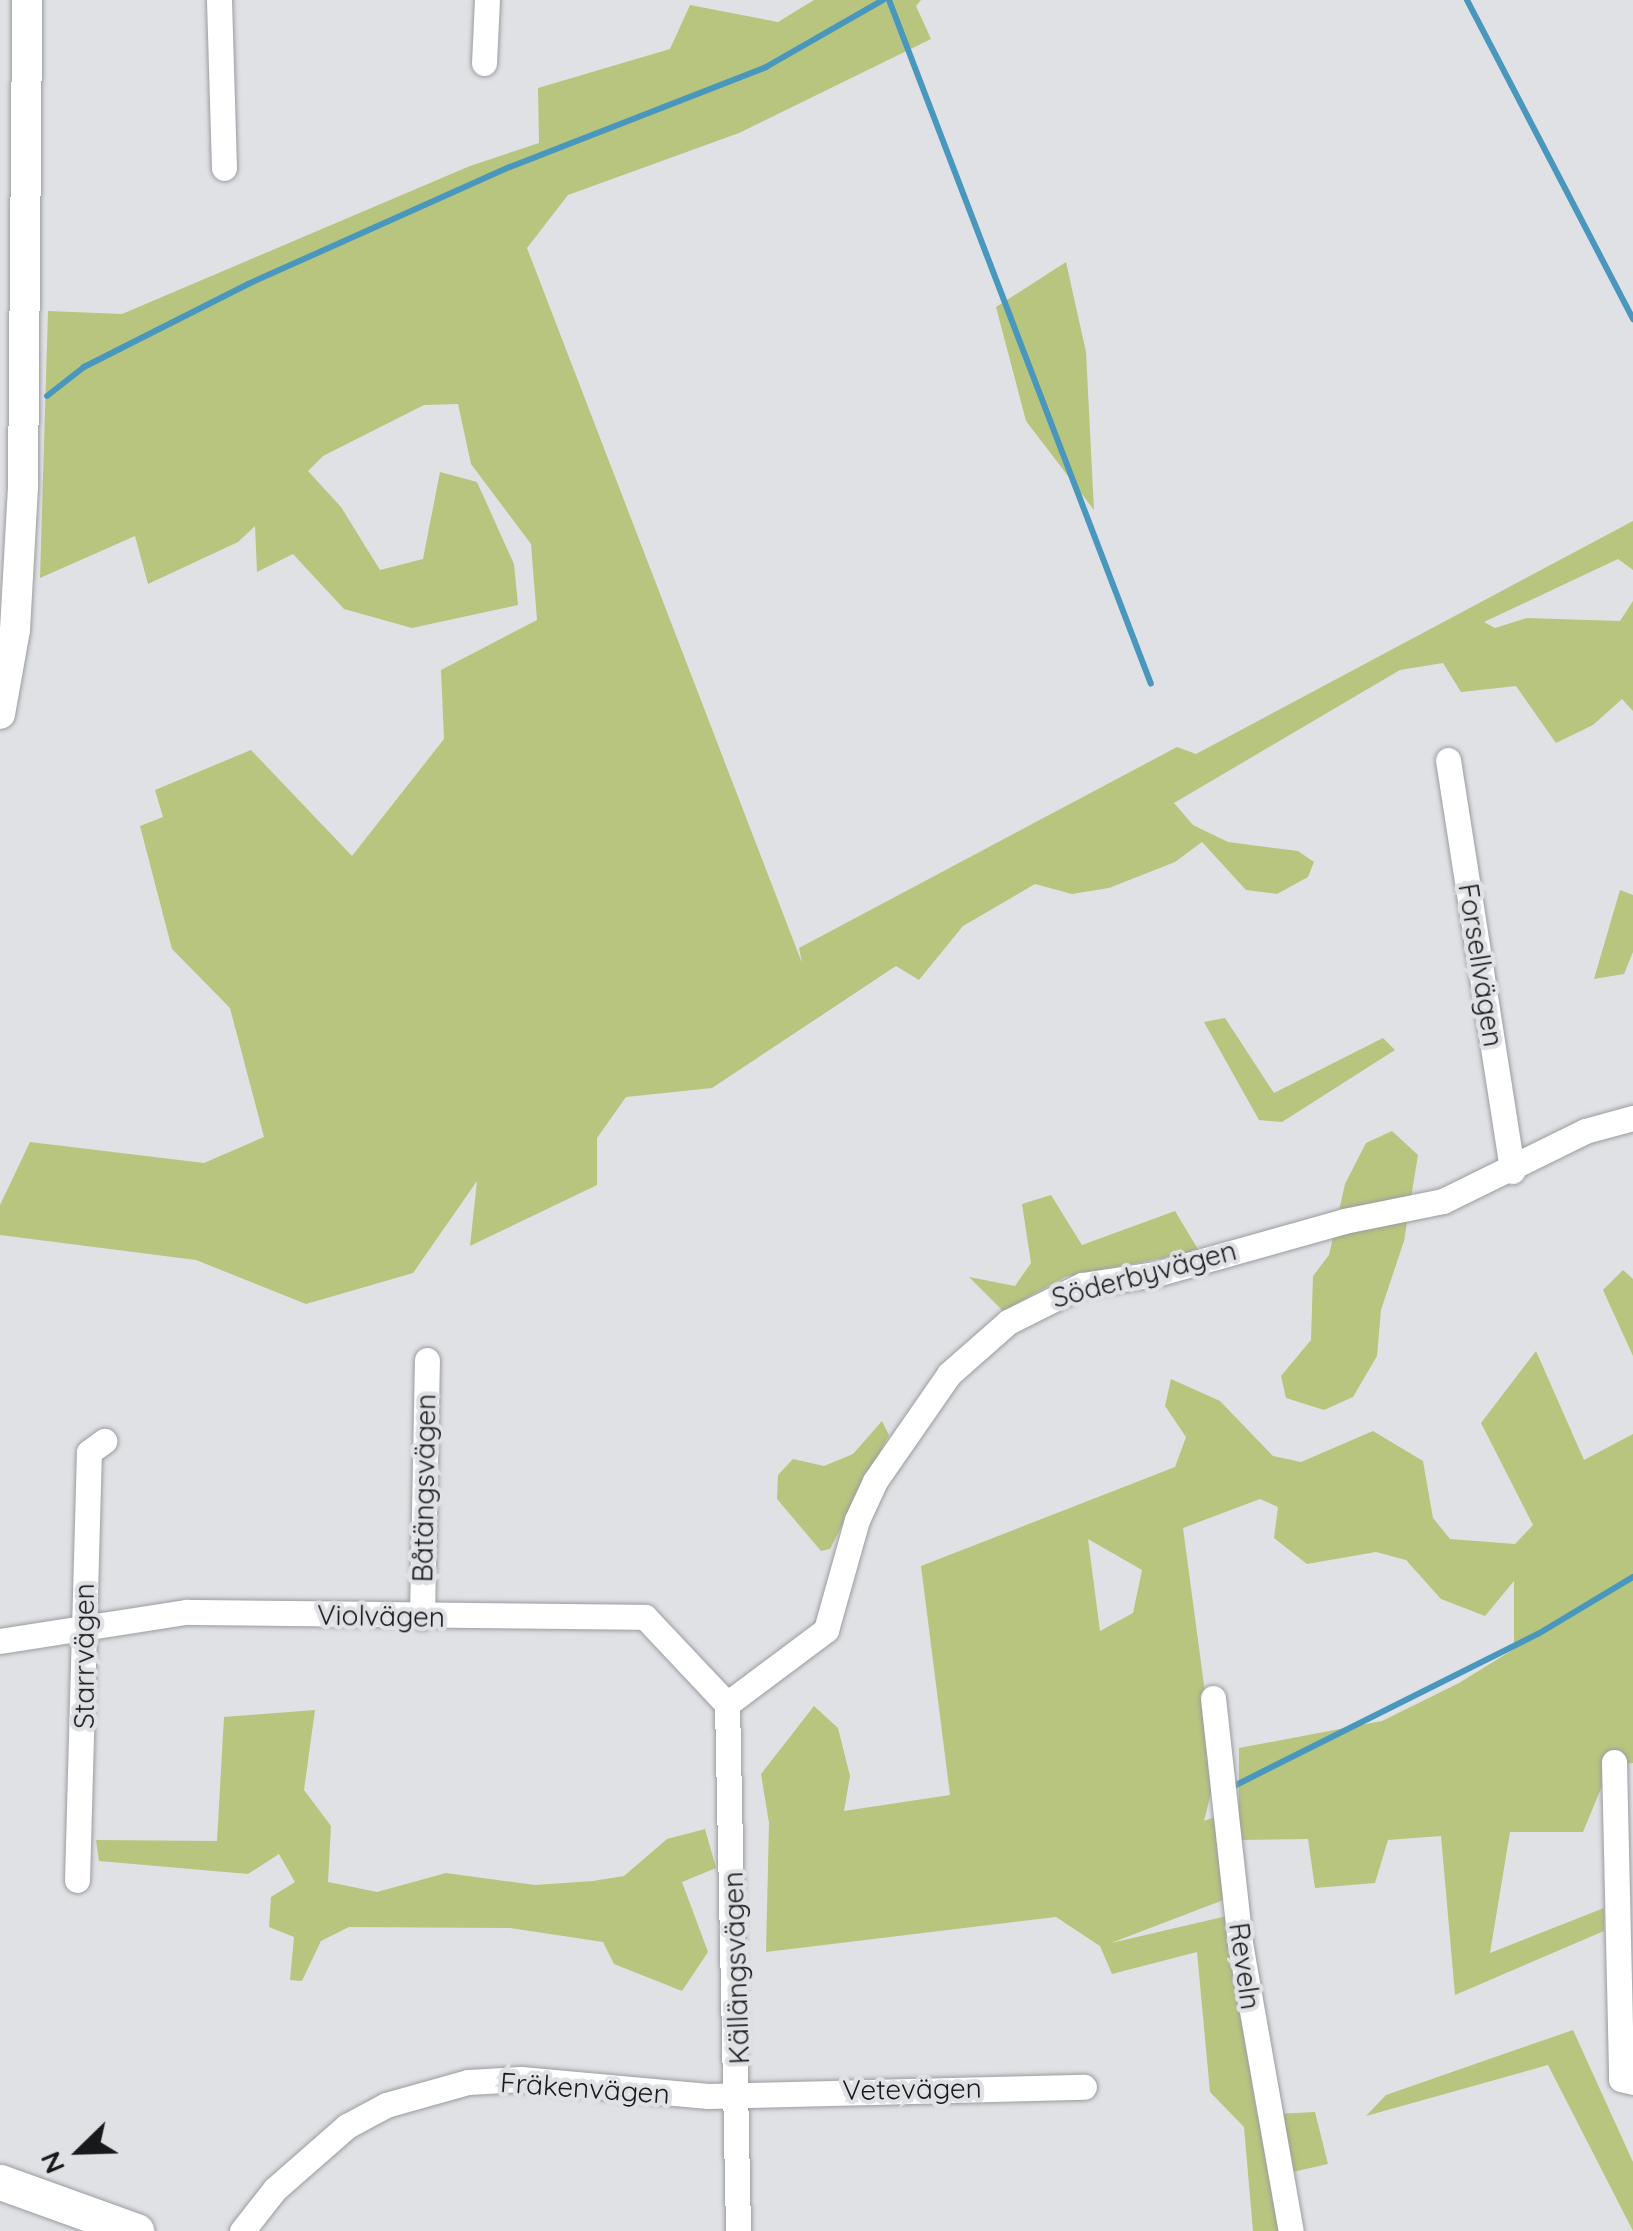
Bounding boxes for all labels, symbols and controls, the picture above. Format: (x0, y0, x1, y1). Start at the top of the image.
street label: Forsellvägen (1452, 881, 1510, 1049)
street label: Söderbyvägen (1048, 1233, 1240, 1315)
street label: Båtängsvägen (406, 1393, 442, 1583)
street label: Starrvägen (67, 1583, 101, 1729)
street label: Violvägen (317, 1598, 445, 1634)
street label: Källängsvägen (716, 1871, 756, 2065)
street label: Reveln (1222, 1920, 1268, 2012)
street label: Fräkenvägen (499, 2065, 671, 2111)
street label: Vetevägen (842, 2071, 982, 2107)
north arrow (30, 2101, 130, 2201)
text: N (32, 2147, 72, 2179)

